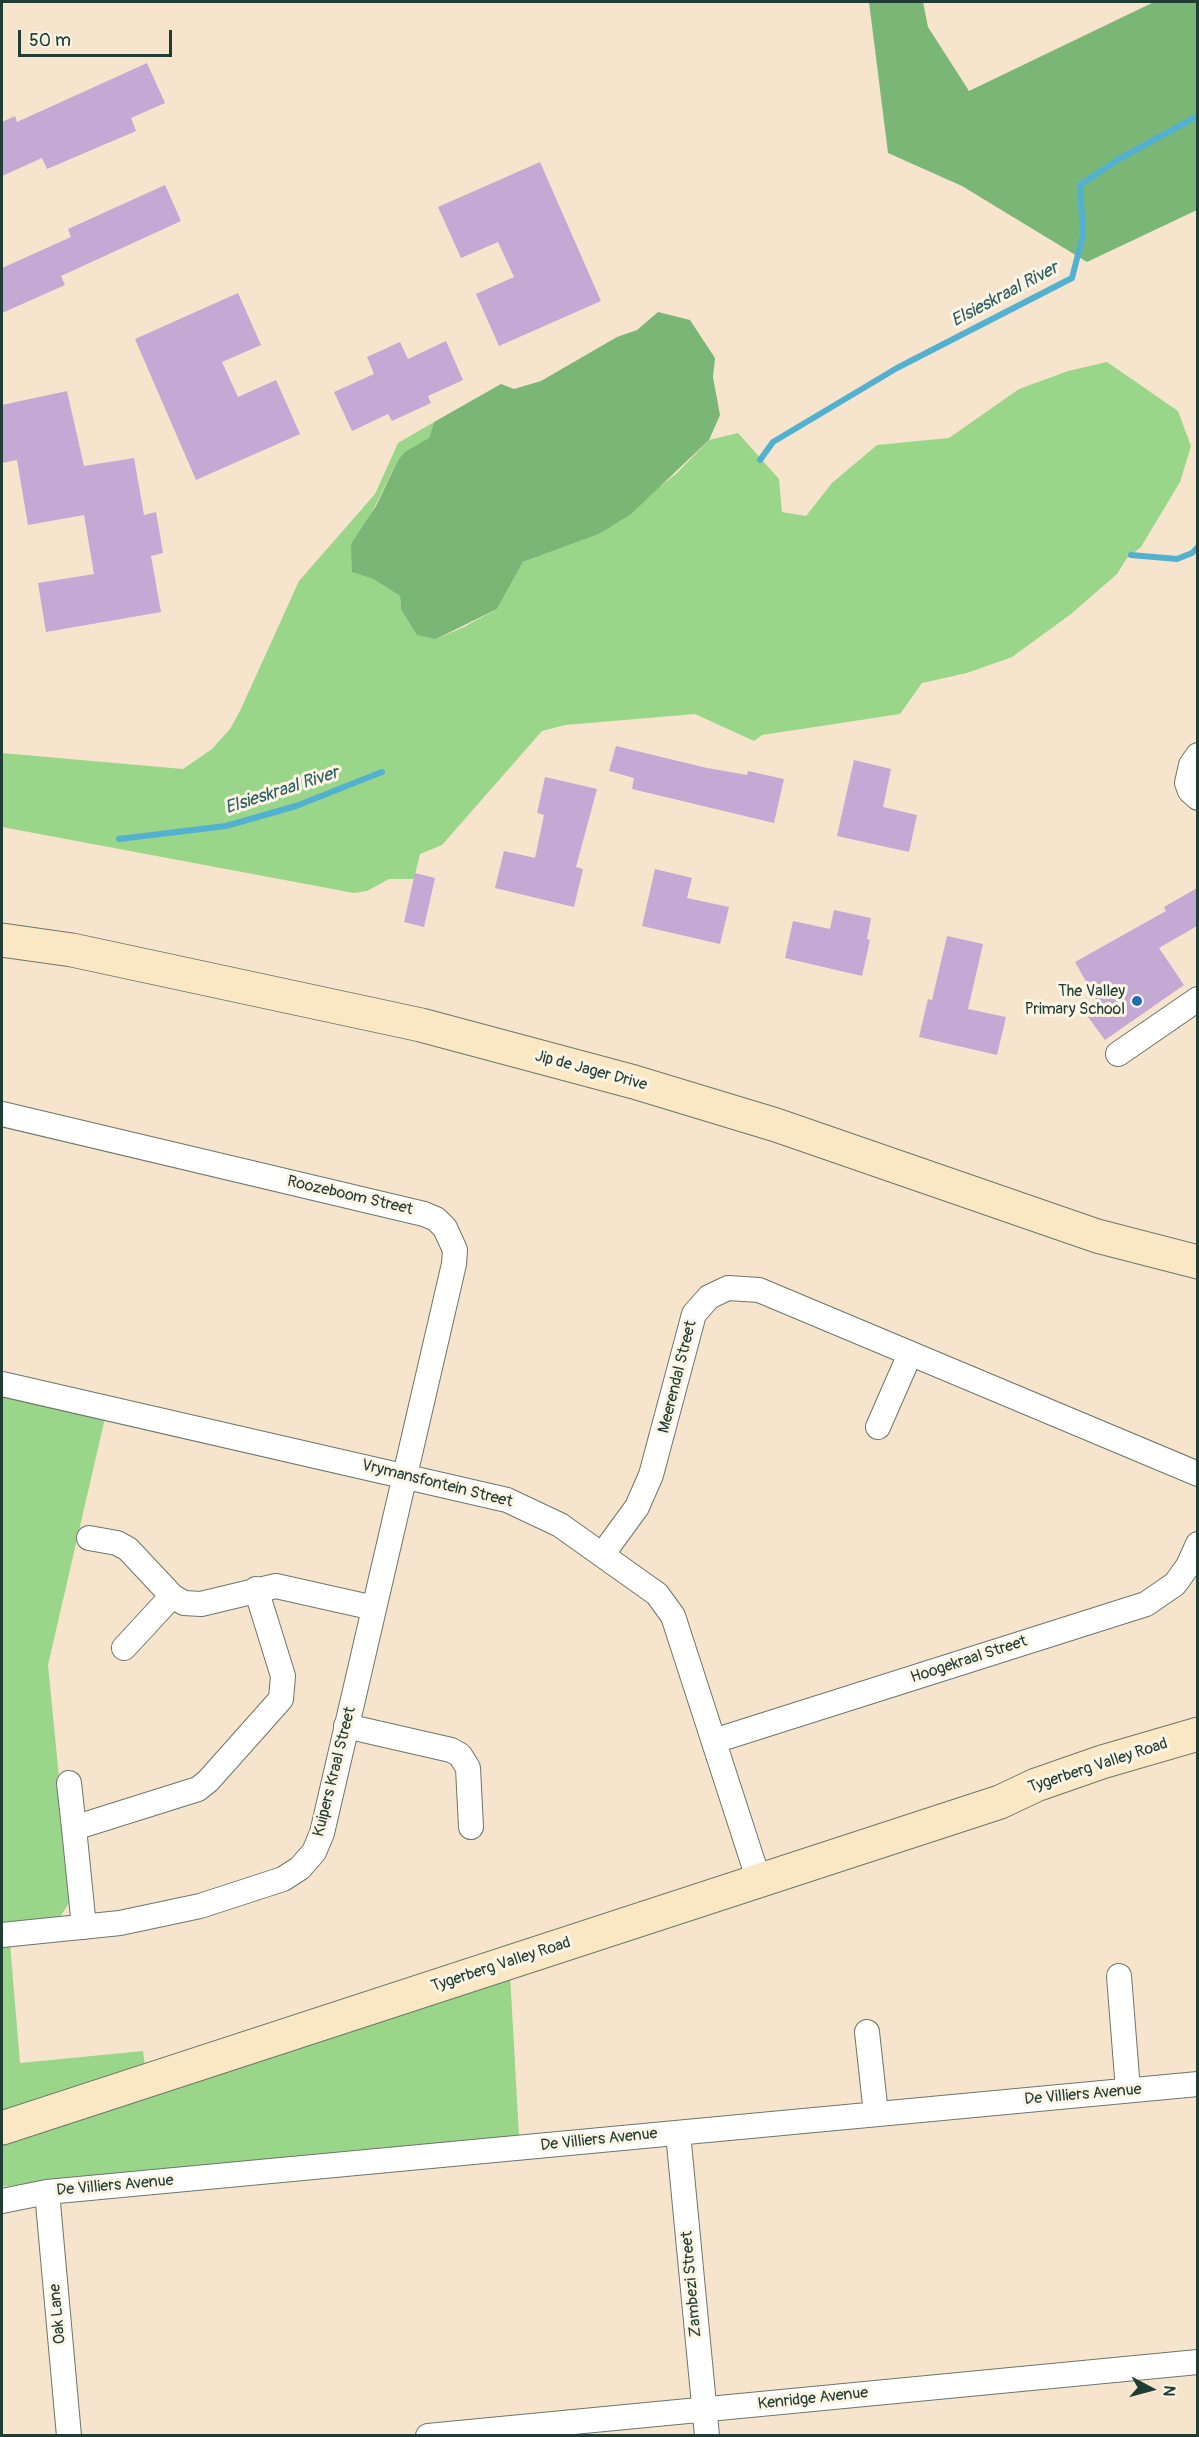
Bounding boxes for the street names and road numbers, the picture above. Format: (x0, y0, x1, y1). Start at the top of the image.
street label: Jip de Jager Drive (533, 1047, 649, 1095)
street label: Roozeboom Street (285, 1172, 415, 1220)
street label: Meerendal Street (655, 1319, 701, 1435)
street label: Vrymansfontein Street (359, 1456, 515, 1512)
street label: Hoogekraal Street (908, 1632, 1030, 1688)
street label: Kuipers Kraal Street (310, 1705, 360, 1839)
street label: Tygerberg Valley Road (1026, 1734, 1170, 1798)
street label: Tygerberg Valley Road (429, 1933, 573, 1997)
street label: De Villiers Avenue (1024, 2080, 1142, 2110)
street label: De Villiers Avenue (539, 2124, 659, 2156)
street label: De Villiers Avenue (56, 2171, 174, 2201)
street label: Zambezi Street (678, 2230, 706, 2338)
street label: Oak Lane (46, 2283, 70, 2345)
street label: Kenridge Avenue (757, 2384, 869, 2414)

